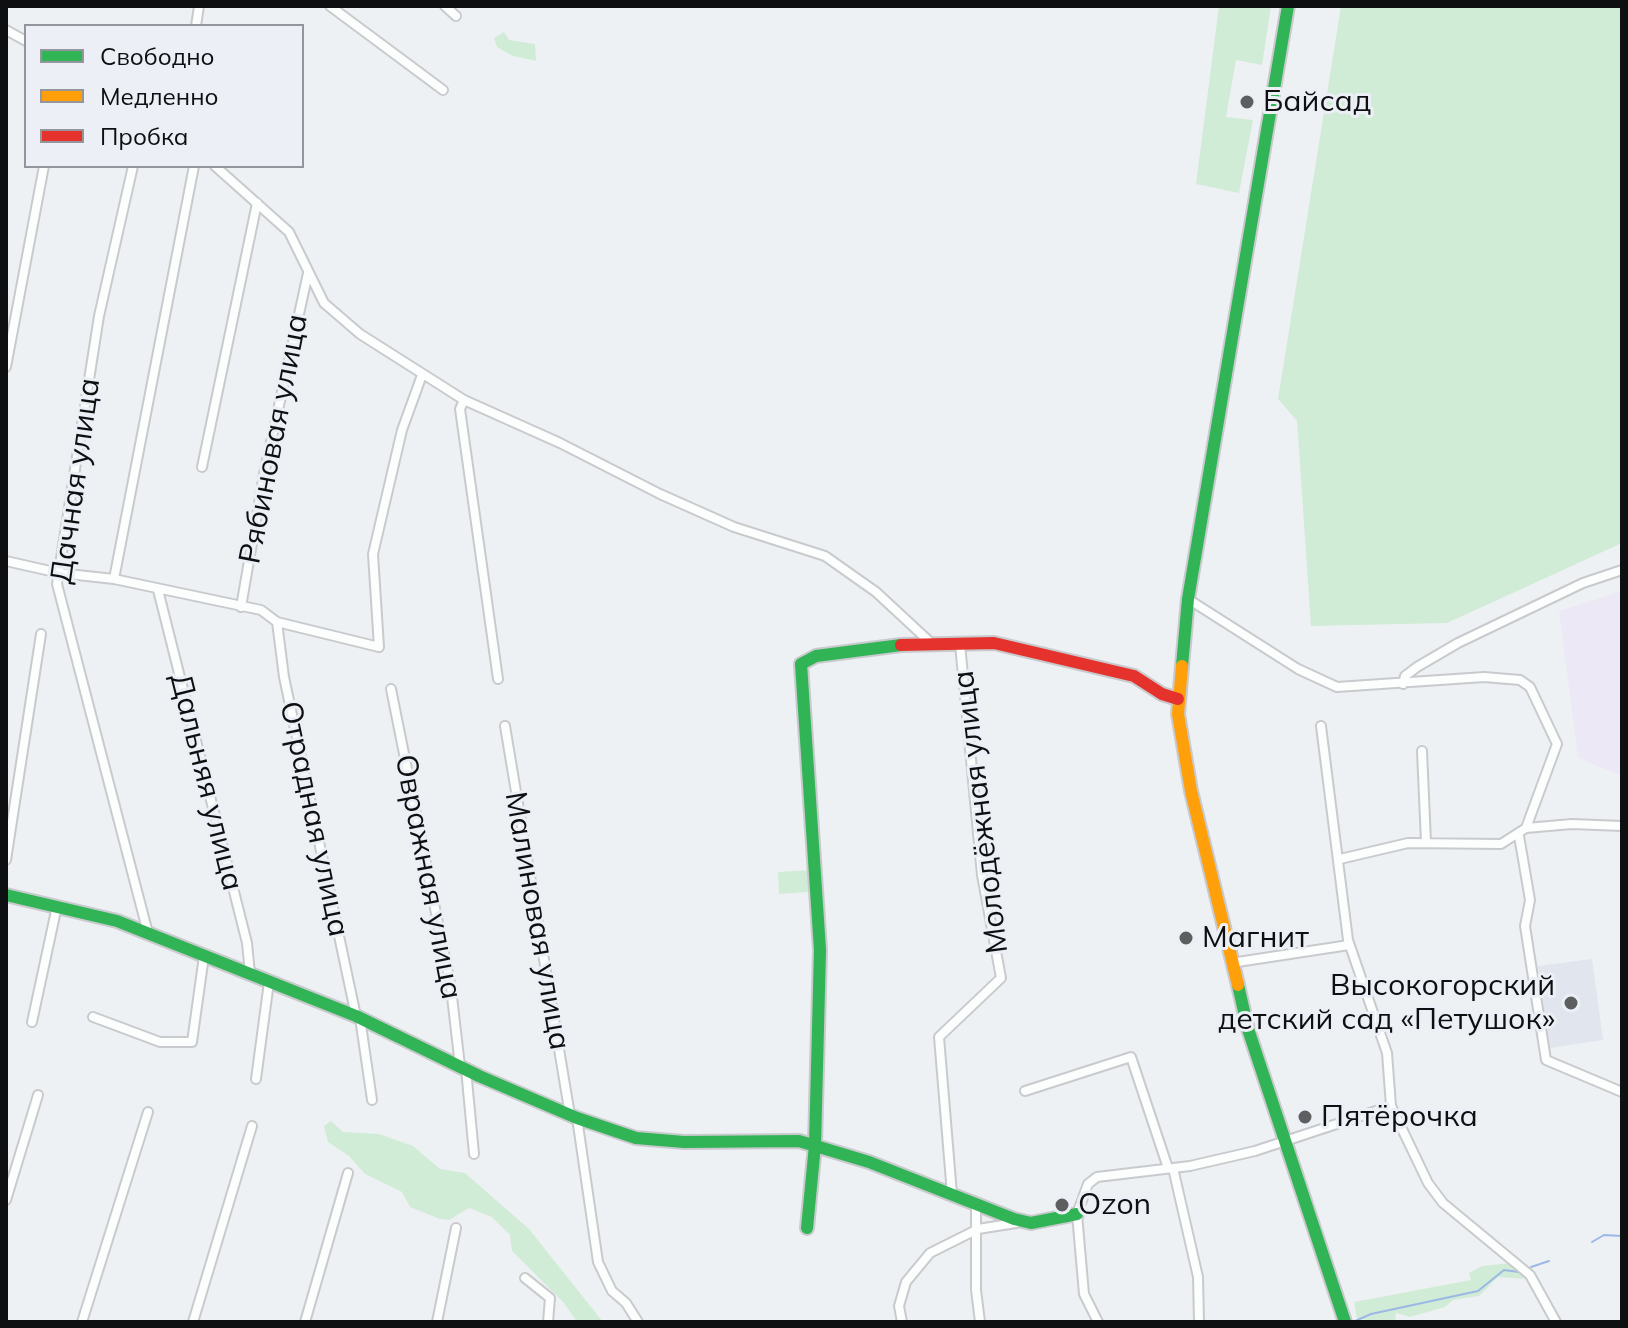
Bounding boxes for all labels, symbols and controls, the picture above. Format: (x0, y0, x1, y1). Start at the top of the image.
legend (24, 24, 304, 168)
text: Свободно (100, 41, 215, 71)
text: Медленно (100, 81, 219, 111)
place label: Байсад (1263, 84, 1371, 120)
marker: Байсад (1238, 93, 1256, 111)
text: Пробка (100, 121, 188, 151)
street label: Рябиновая улица (232, 311, 316, 567)
street label: Дачная улица (44, 376, 108, 586)
street label: Молодёжная улица (946, 668, 1016, 956)
street label: Дальняя улица (162, 670, 250, 894)
street label: Отрадная улица (271, 698, 357, 940)
street label: Овражная улица (387, 752, 469, 1002)
street label: Малиновая улица (497, 789, 577, 1053)
place label: Магнит (1202, 920, 1309, 956)
marker: Магнит (1177, 929, 1195, 947)
place label: Высокогорский детский сад «Петушок» (1218, 968, 1555, 1038)
marker: Высокогорский детский сад «Петушок» (1562, 994, 1580, 1012)
place label: Пятёрочка (1321, 1099, 1478, 1135)
marker: Пятёрочка (1296, 1108, 1314, 1126)
place label: Ozon (1078, 1187, 1151, 1223)
marker: Ozon (1053, 1196, 1071, 1214)

